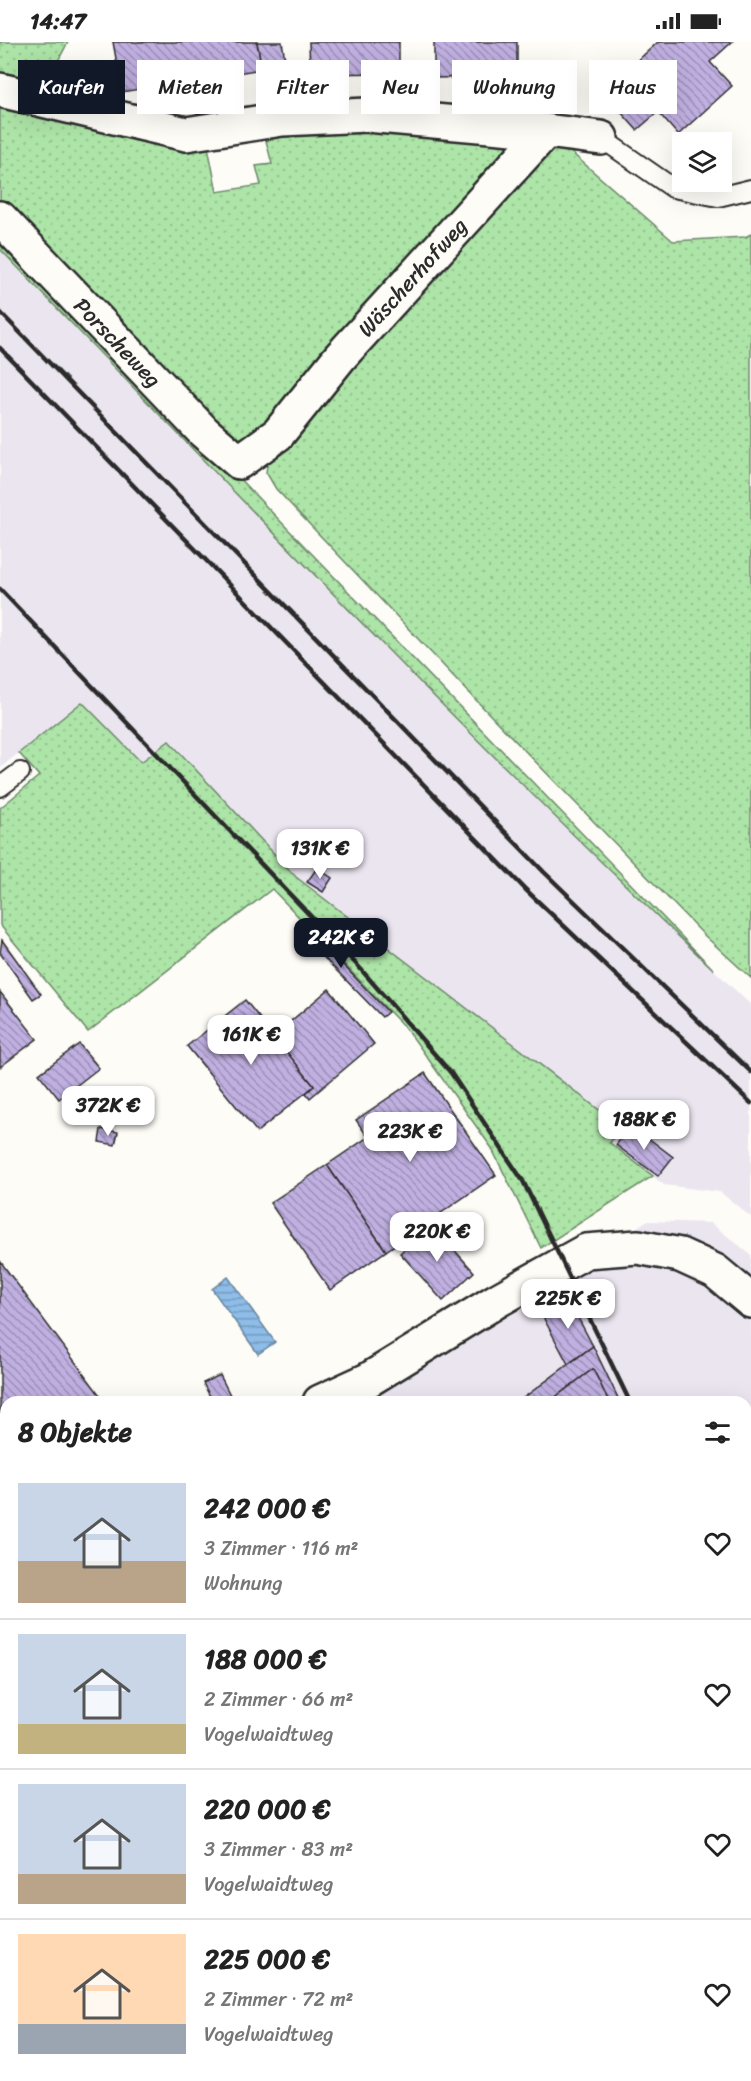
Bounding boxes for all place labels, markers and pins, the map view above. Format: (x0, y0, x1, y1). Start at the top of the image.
pin: 131K € (271, 829, 369, 880)
pin: 242K € (292, 918, 390, 969)
pin: 161K € (202, 1015, 300, 1066)
pin: 372K € (59, 1086, 157, 1137)
pin: 188K € (595, 1100, 693, 1151)
pin: 223K € (361, 1112, 459, 1163)
pin: 220K € (388, 1212, 486, 1263)
pin: 225K € (519, 1279, 617, 1330)

